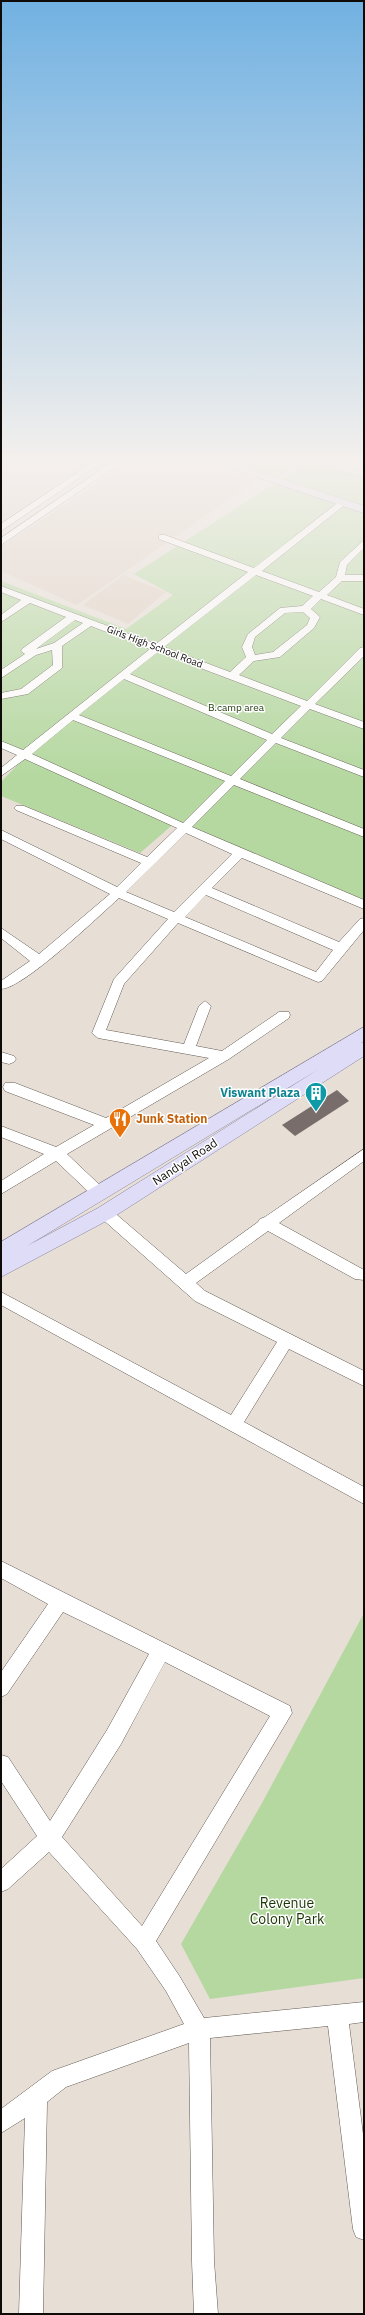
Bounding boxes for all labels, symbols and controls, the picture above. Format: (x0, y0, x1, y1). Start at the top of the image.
street label: Girls High School Road (105, 622, 205, 671)
park label: B.camp area (208, 701, 265, 714)
building icon: Viswant Plaza (303, 1080, 329, 1113)
place label: Viswant Plaza (220, 1085, 300, 1100)
restaurant icon: Junk Station (107, 1106, 133, 1139)
place label: Junk Station (136, 1111, 208, 1126)
street label: Nandyal Road (149, 1135, 220, 1188)
park label: Revenue Colony Park (250, 1894, 325, 1928)

